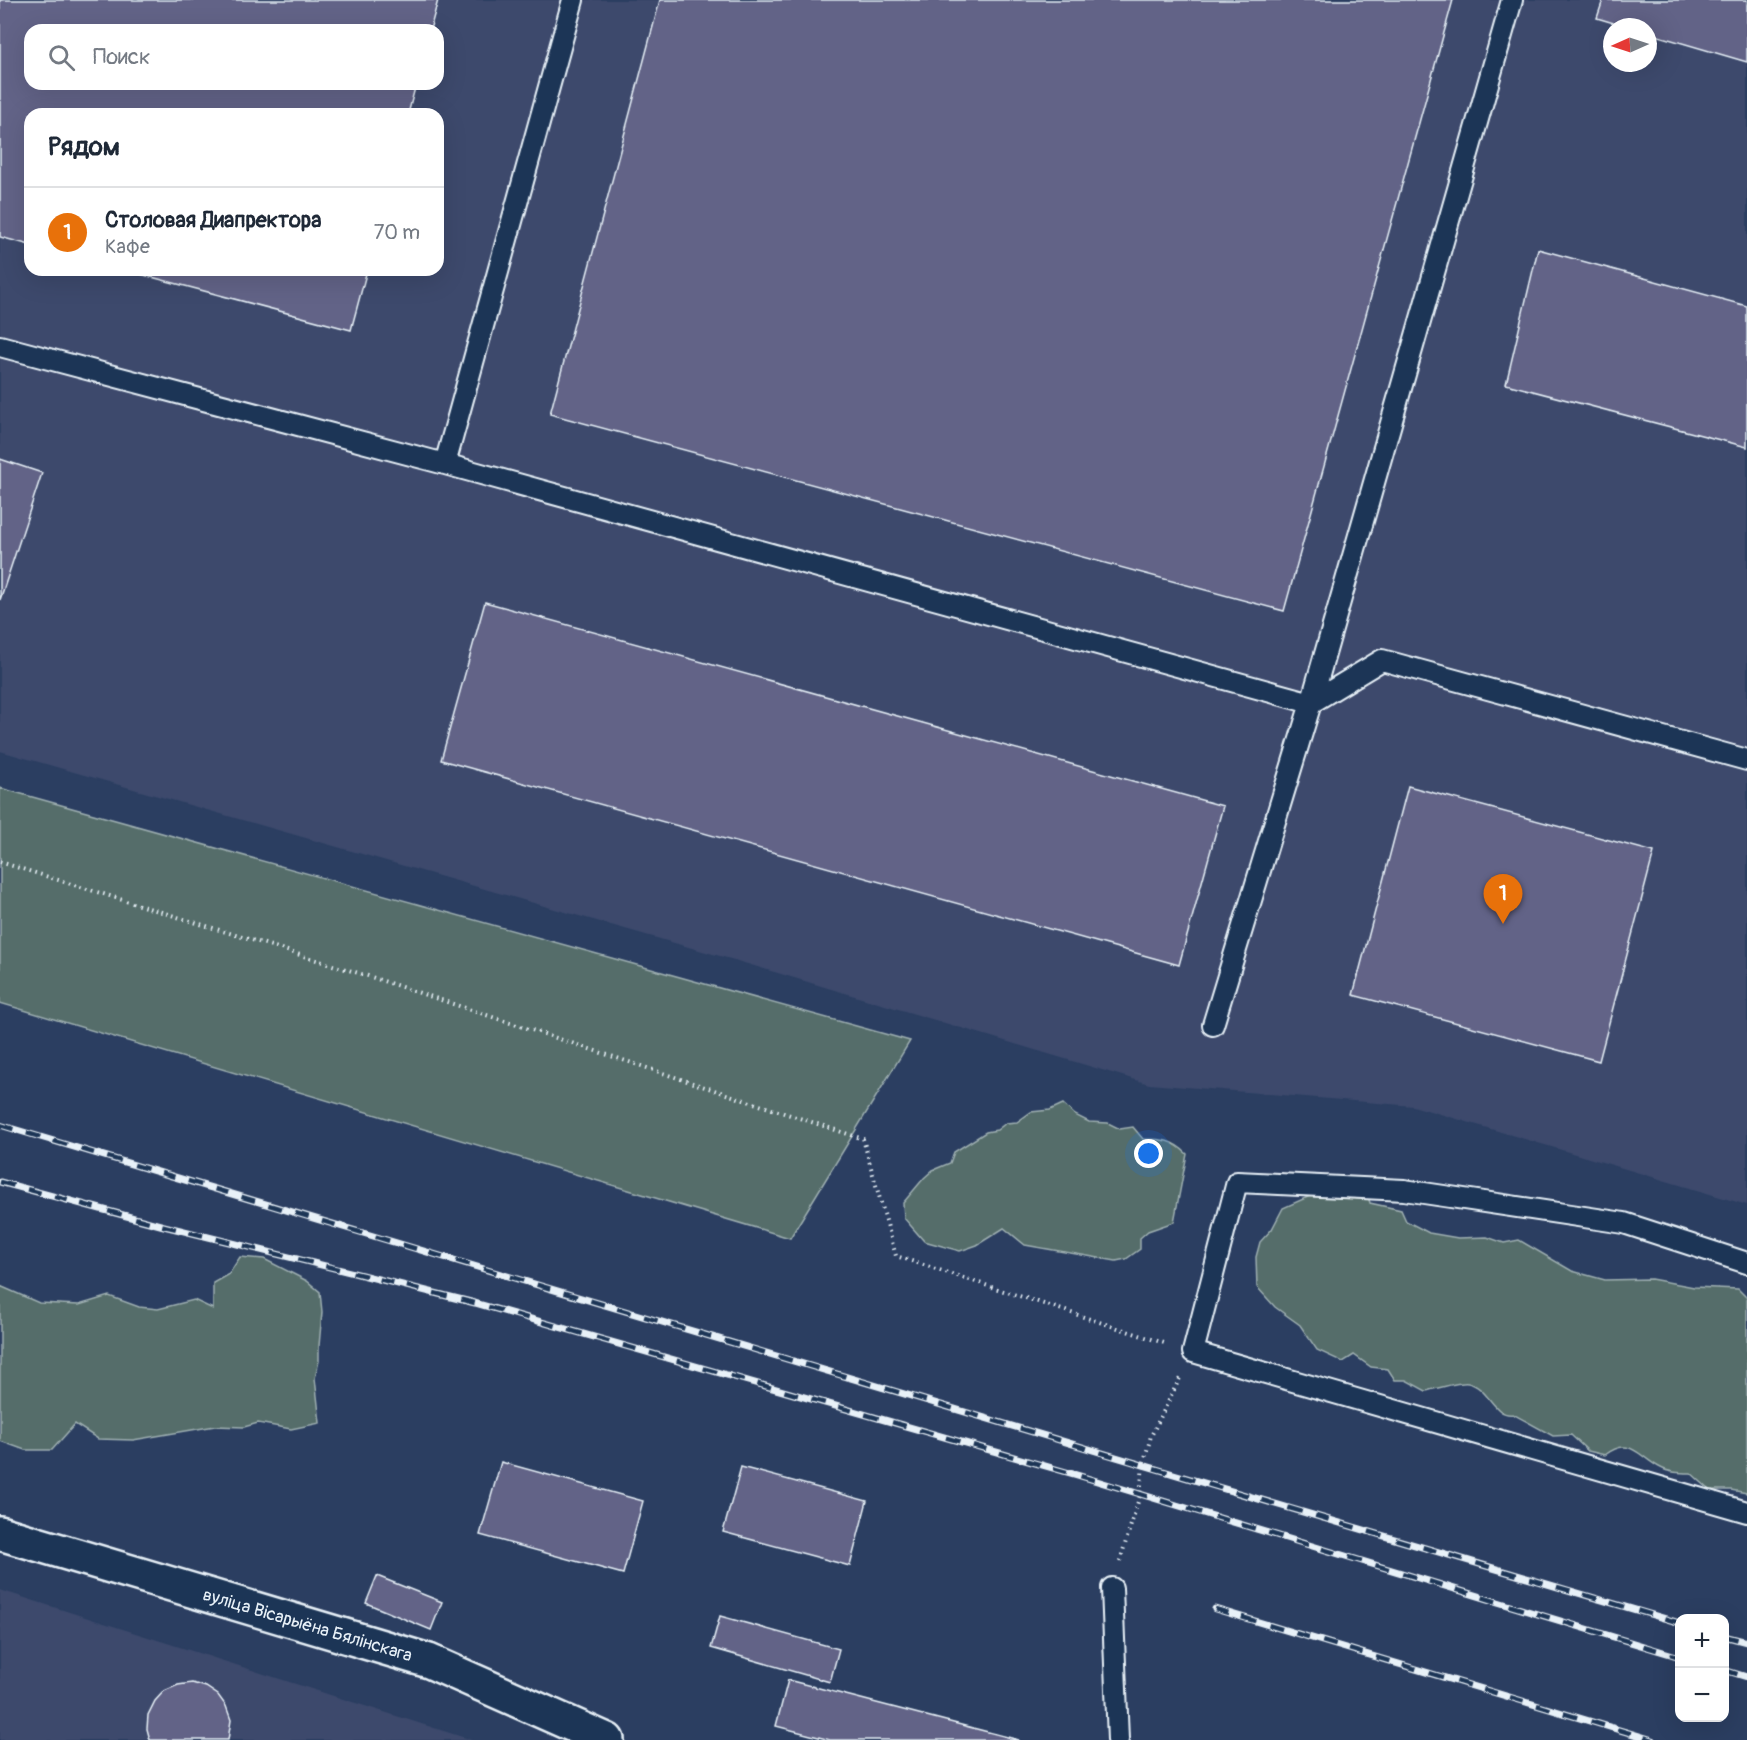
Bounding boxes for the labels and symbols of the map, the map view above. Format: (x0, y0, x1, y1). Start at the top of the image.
north arrow (1603, 18, 1657, 72)
pin: 1 (1484, 874, 1522, 924)
your location (1134, 1139, 1163, 1168)
street label: вуліца Вісарыёна Бялінскага (200, 1583, 415, 1667)

